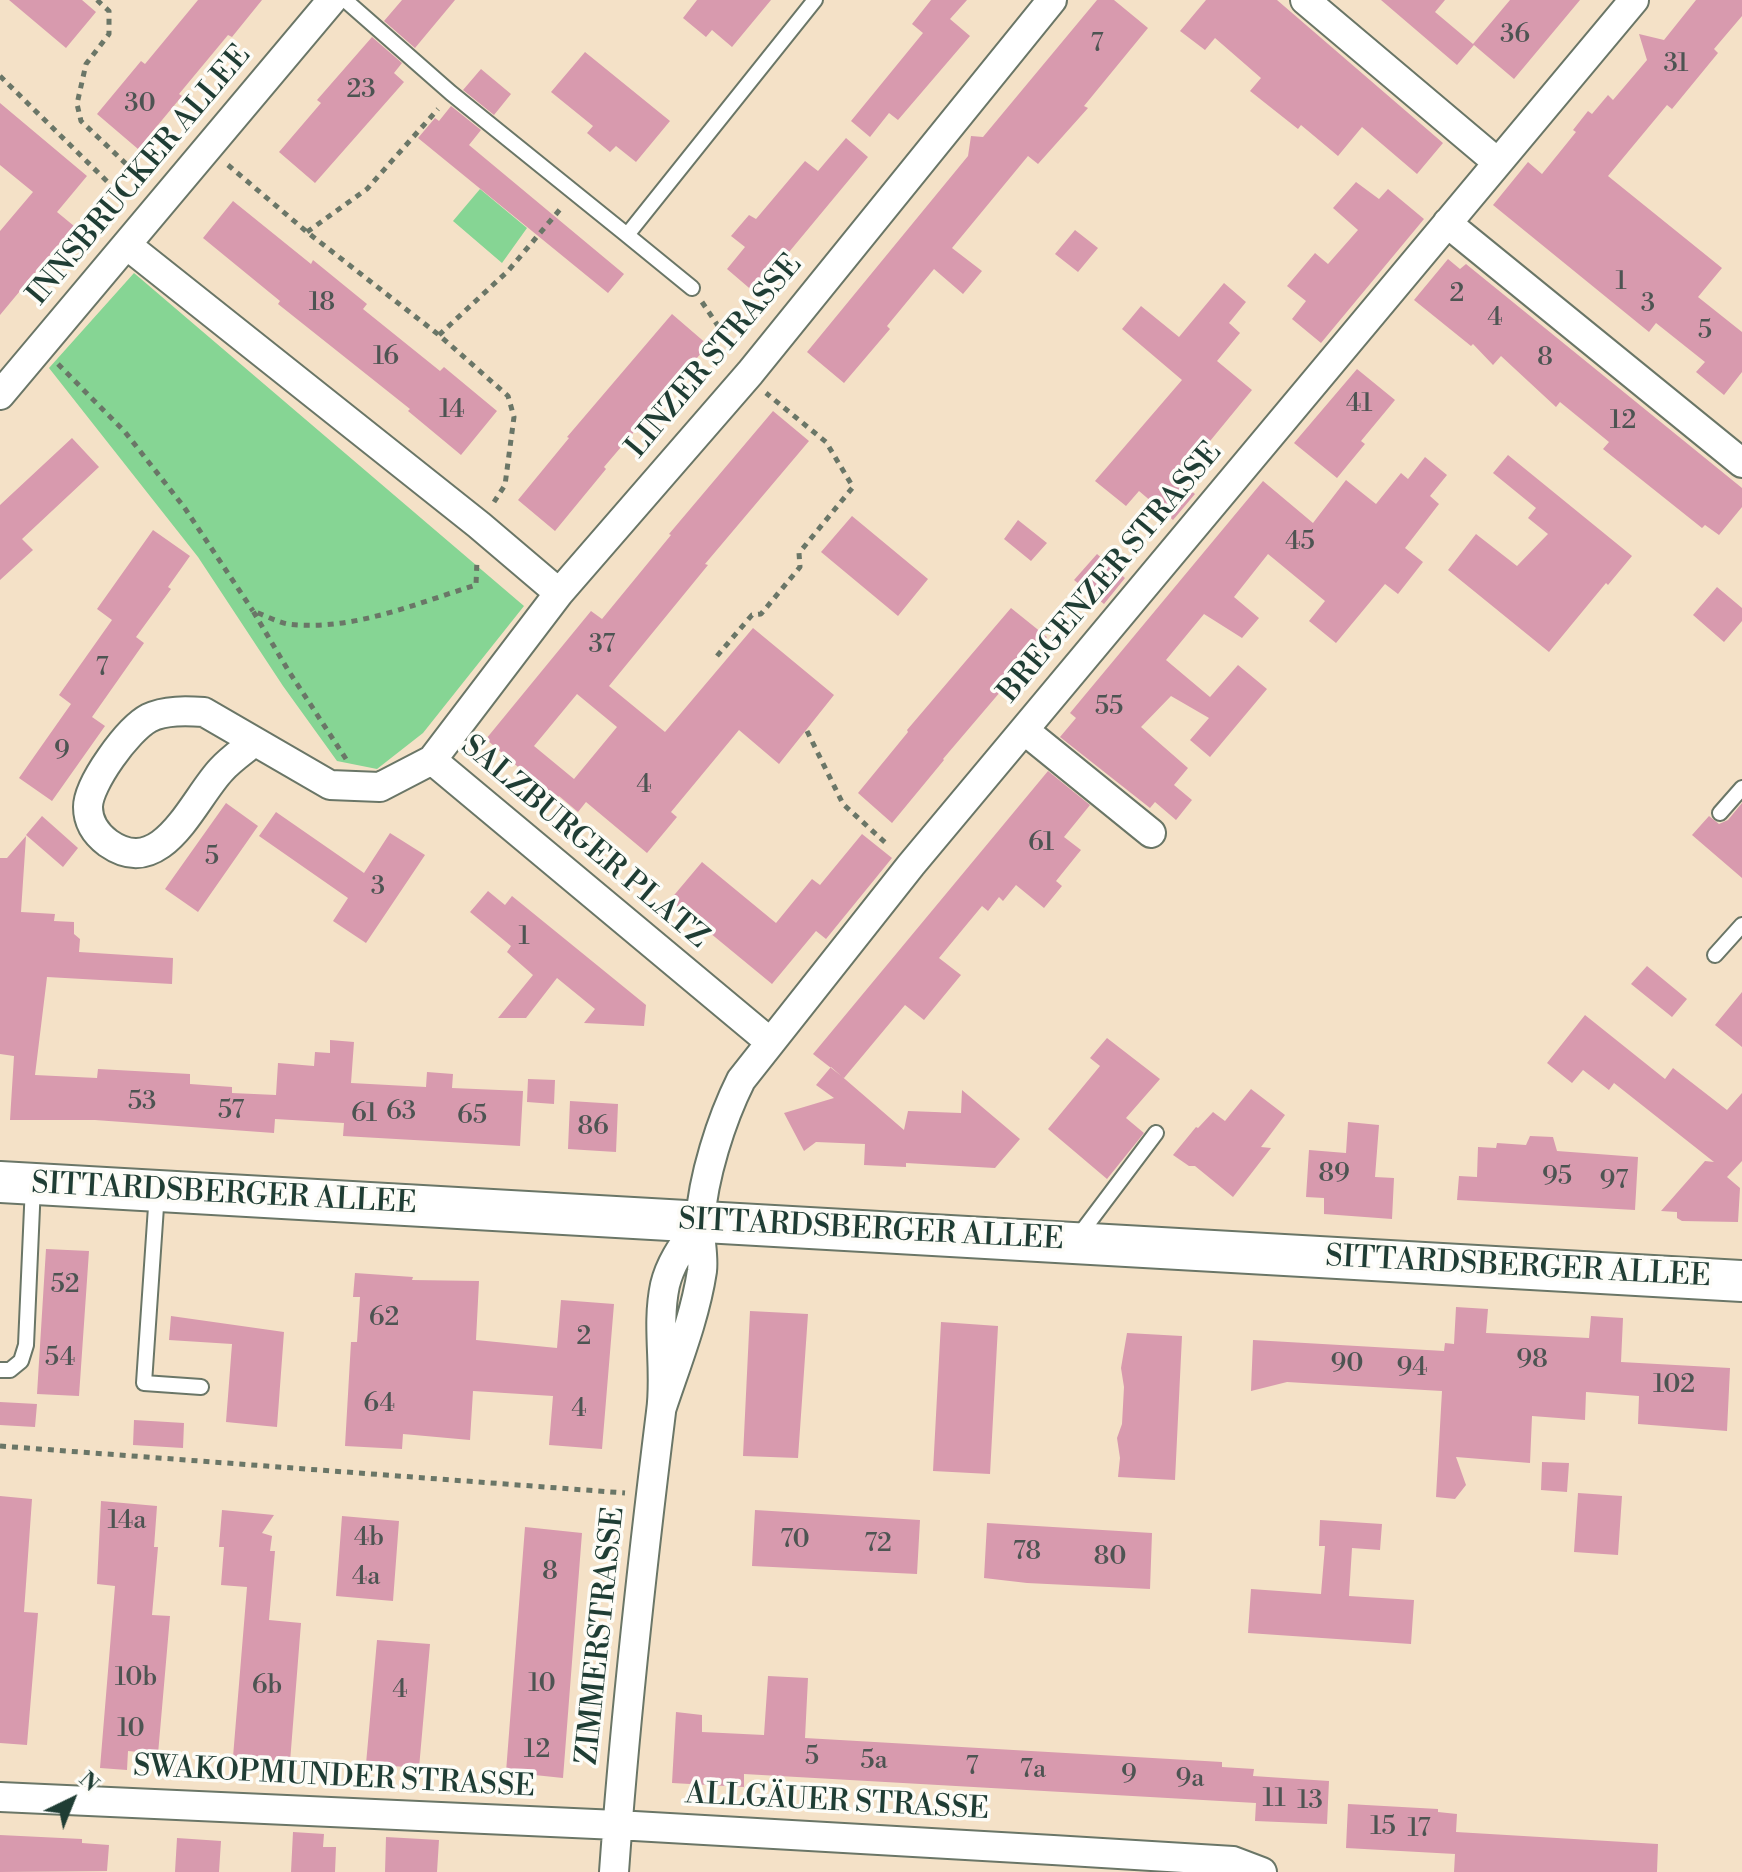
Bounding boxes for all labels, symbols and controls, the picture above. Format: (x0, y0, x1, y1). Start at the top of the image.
house number: 36 (1500, 20, 1530, 52)
house number: 7 (1090, 29, 1104, 61)
street label: INNSBRUCKER ALLEE (21, 39, 259, 313)
house number: 31 (1664, 49, 1688, 81)
house number: 23 (346, 75, 376, 107)
house number: 30 (124, 89, 156, 121)
street label: LINZER STRASSE (619, 248, 811, 466)
house number: 1 (1615, 267, 1627, 299)
house number: 2 (1450, 279, 1464, 311)
house number: 18 (309, 288, 335, 320)
house number: 3 (1641, 289, 1655, 321)
house number: 4 (1487, 303, 1503, 335)
house number: 5 (1698, 316, 1712, 348)
house number: 16 (373, 342, 399, 374)
house number: 8 (1537, 343, 1553, 375)
house number: 41 (1346, 389, 1372, 421)
house number: 14 (439, 395, 465, 427)
house number: 12 (1610, 406, 1636, 438)
street label: BREGENZER STRASSE (992, 436, 1230, 710)
house number: 45 (1285, 527, 1315, 559)
house number: 37 (589, 630, 615, 662)
house number: 7 (95, 653, 109, 685)
house number: 55 (1095, 692, 1123, 724)
street label: SALZBURGER PLATZ (453, 729, 715, 957)
house number: 9 (54, 736, 70, 768)
house number: 4 (636, 770, 652, 802)
house number: 61 (1028, 828, 1054, 860)
house number: 5 (205, 842, 219, 874)
house number: 3 (371, 872, 385, 904)
house number: 1 (518, 922, 530, 954)
house number: 53 (128, 1087, 156, 1119)
house number: 57 (218, 1096, 244, 1128)
house number: 63 (386, 1097, 416, 1129)
house number: 61 (351, 1099, 377, 1131)
house number: 65 (457, 1101, 487, 1133)
house number: 86 (577, 1112, 609, 1144)
house number: 89 (1318, 1159, 1350, 1191)
house number: 95 (1542, 1162, 1572, 1194)
house number: 97 (1600, 1166, 1628, 1198)
street label: SITTARDSBERGER ALLEE (30, 1167, 418, 1223)
street label: SITTARDSBERGER ALLEE (677, 1203, 1065, 1259)
street label: SITTARDSBERGER ALLEE (1324, 1240, 1712, 1296)
house number: 52 (50, 1270, 80, 1302)
house number: 62 (369, 1303, 399, 1335)
house number: 2 (577, 1322, 591, 1354)
house number: 54 (45, 1343, 75, 1375)
house number: 98 (1516, 1345, 1548, 1377)
house number: 90 (1331, 1349, 1363, 1381)
house number: 94 (1396, 1353, 1428, 1385)
house number: 102 (1653, 1370, 1695, 1402)
house number: 64 (363, 1389, 395, 1421)
house number: 4 (571, 1394, 587, 1426)
street label: ZIMMERSTRASSE (571, 1505, 633, 1767)
house number: 14a (108, 1506, 146, 1538)
house number: 4b (354, 1523, 384, 1555)
house number: 70 (780, 1525, 810, 1557)
house number: 72 (864, 1529, 892, 1561)
house number: 78 (1013, 1537, 1041, 1569)
house number: 80 (1093, 1542, 1127, 1574)
house number: 8 (542, 1557, 558, 1589)
house number: 4a (352, 1562, 380, 1594)
house number: 10b (115, 1663, 157, 1695)
house number: 10 (528, 1669, 556, 1701)
house number: 6b (252, 1671, 282, 1703)
house number: 4 (392, 1675, 408, 1707)
house number: 10 (117, 1714, 145, 1746)
house number: 12 (524, 1735, 550, 1767)
house number: 5 (805, 1742, 819, 1774)
house number: 5a (860, 1746, 888, 1778)
street label: SWAKOPMUNDER STRASSE (132, 1749, 536, 1807)
house number: 7 (965, 1752, 979, 1784)
house number: 7a (1020, 1755, 1046, 1787)
north arrow (32, 1760, 112, 1840)
house number: 9 (1121, 1760, 1137, 1792)
house number: 9a (1176, 1764, 1204, 1796)
text: N (73, 1766, 104, 1798)
street label: ALLGÄUER STRASSE (684, 1777, 990, 1829)
house number: 11 (1262, 1784, 1286, 1816)
house number: 13 (1297, 1786, 1323, 1818)
house number: 15 (1370, 1812, 1396, 1844)
house number: 17 (1408, 1814, 1430, 1846)

